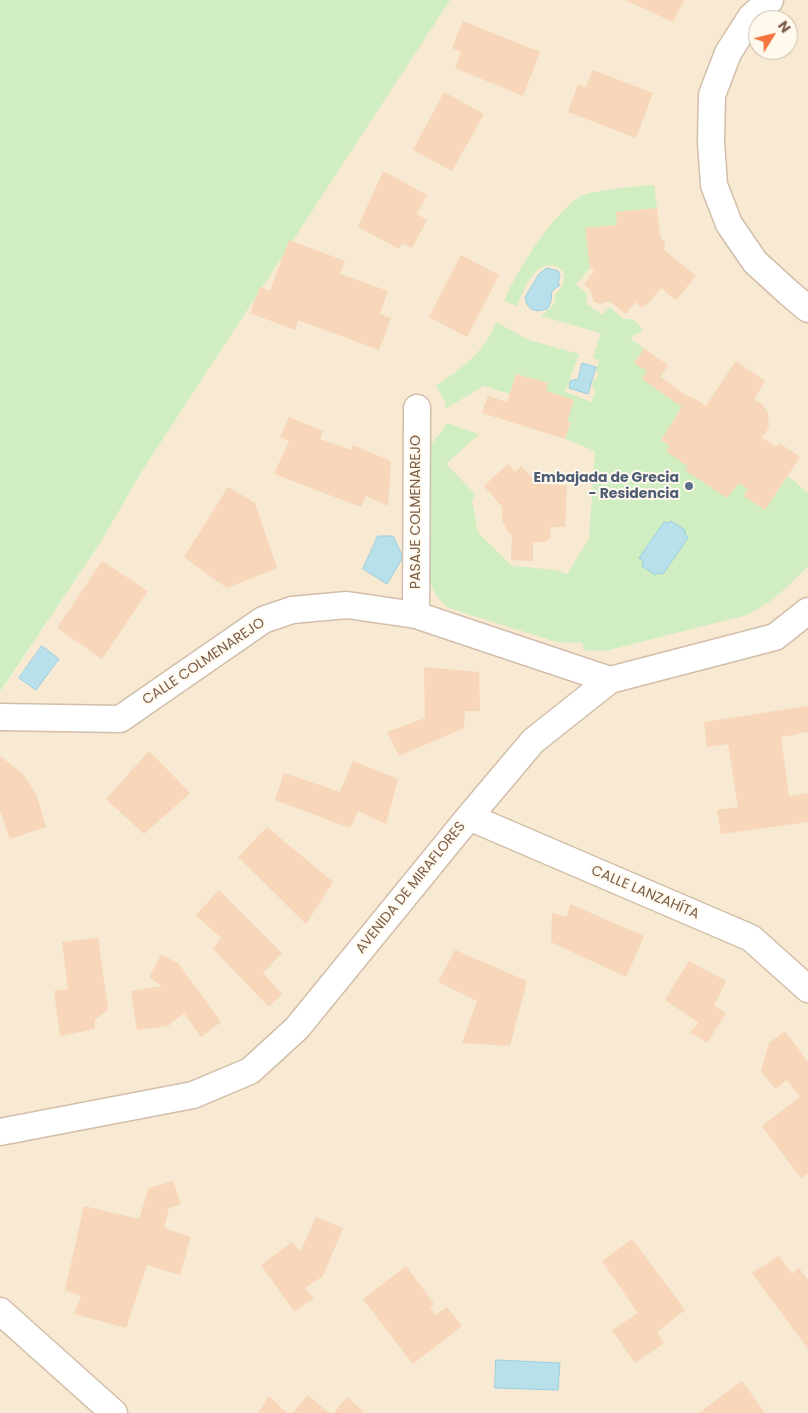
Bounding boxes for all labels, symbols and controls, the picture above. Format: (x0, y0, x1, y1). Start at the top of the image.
north arrow (748, 10, 798, 60)
text: N (773, 17, 796, 37)
street label: PASAJE COLMENAREJO (408, 435, 424, 589)
place label: Embajada de Grecia - Residencia (533, 470, 679, 502)
marker: Embajada de Grecia - Residencia (683, 480, 695, 492)
street label: CALLE COLMENAREJO (140, 615, 268, 709)
street label: AVENIDA DE MIRAFLORES (353, 819, 469, 957)
street label: CALLE LANZAHÍTA (588, 863, 702, 923)

